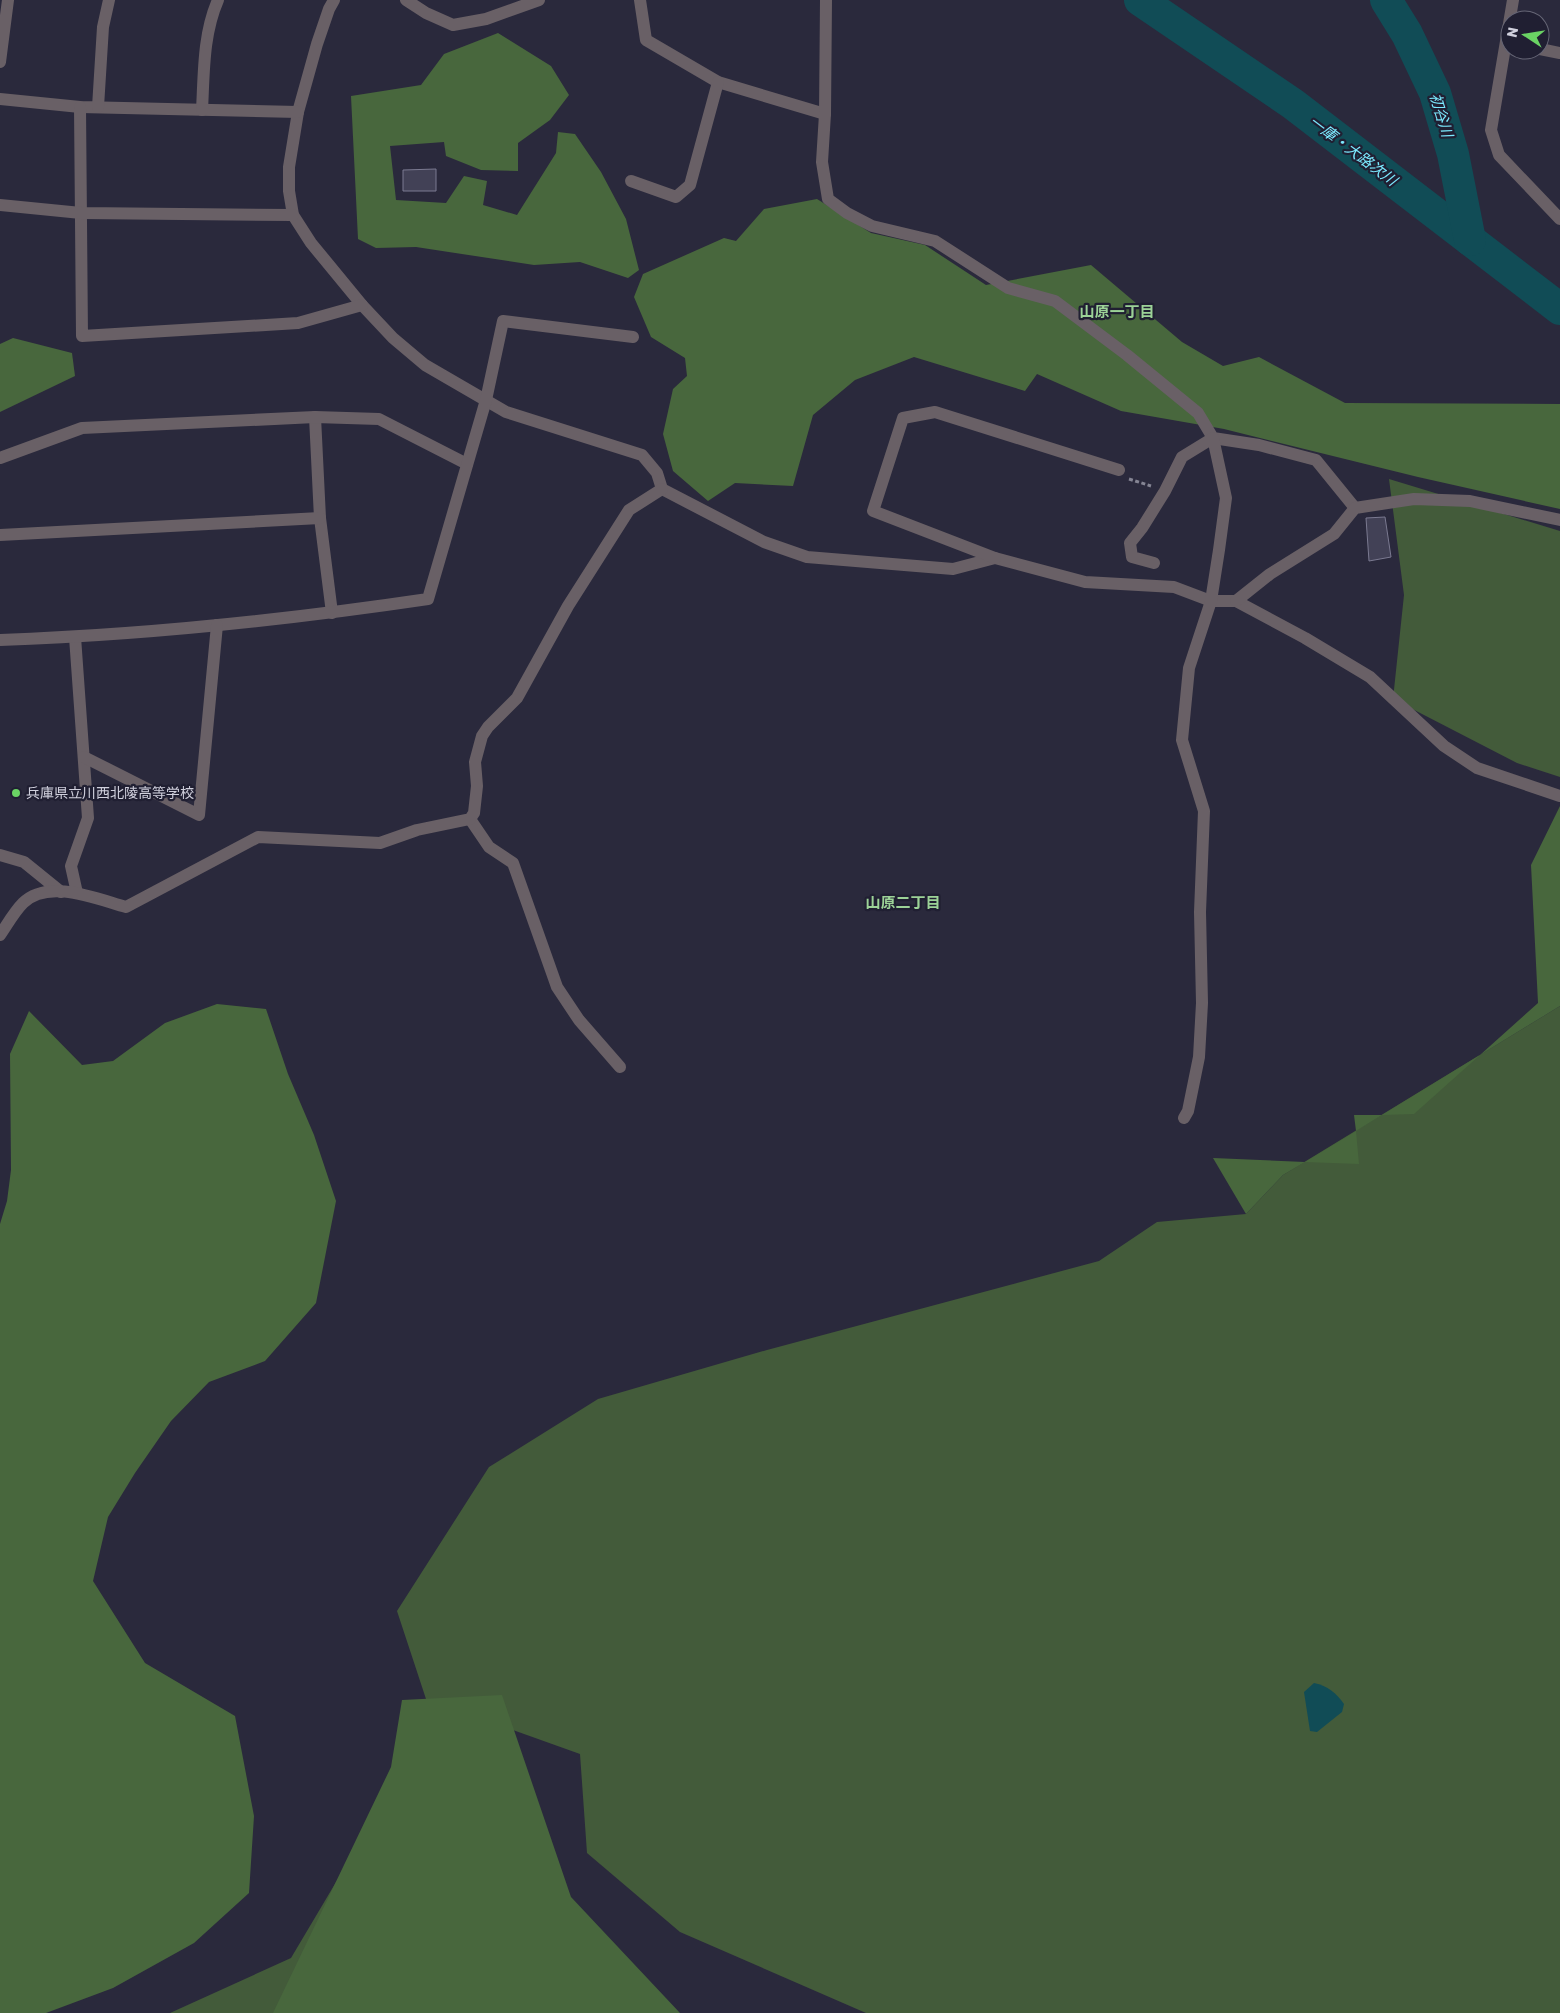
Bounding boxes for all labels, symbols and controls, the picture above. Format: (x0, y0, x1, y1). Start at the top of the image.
north arrow (1500, 10, 1550, 60)
text: N (1503, 26, 1522, 39)
water label: 初谷川 (1426, 91, 1457, 141)
water label: 一庫・大路次川 (1306, 112, 1402, 191)
district label: 山原一丁目 (1079, 303, 1155, 321)
place label: 兵庫県立川西北陵高等学校 (26, 785, 194, 802)
marker: 兵庫県立川西北陵高等学校 (10, 787, 22, 799)
district label: 山原二丁目 (865, 894, 941, 912)

